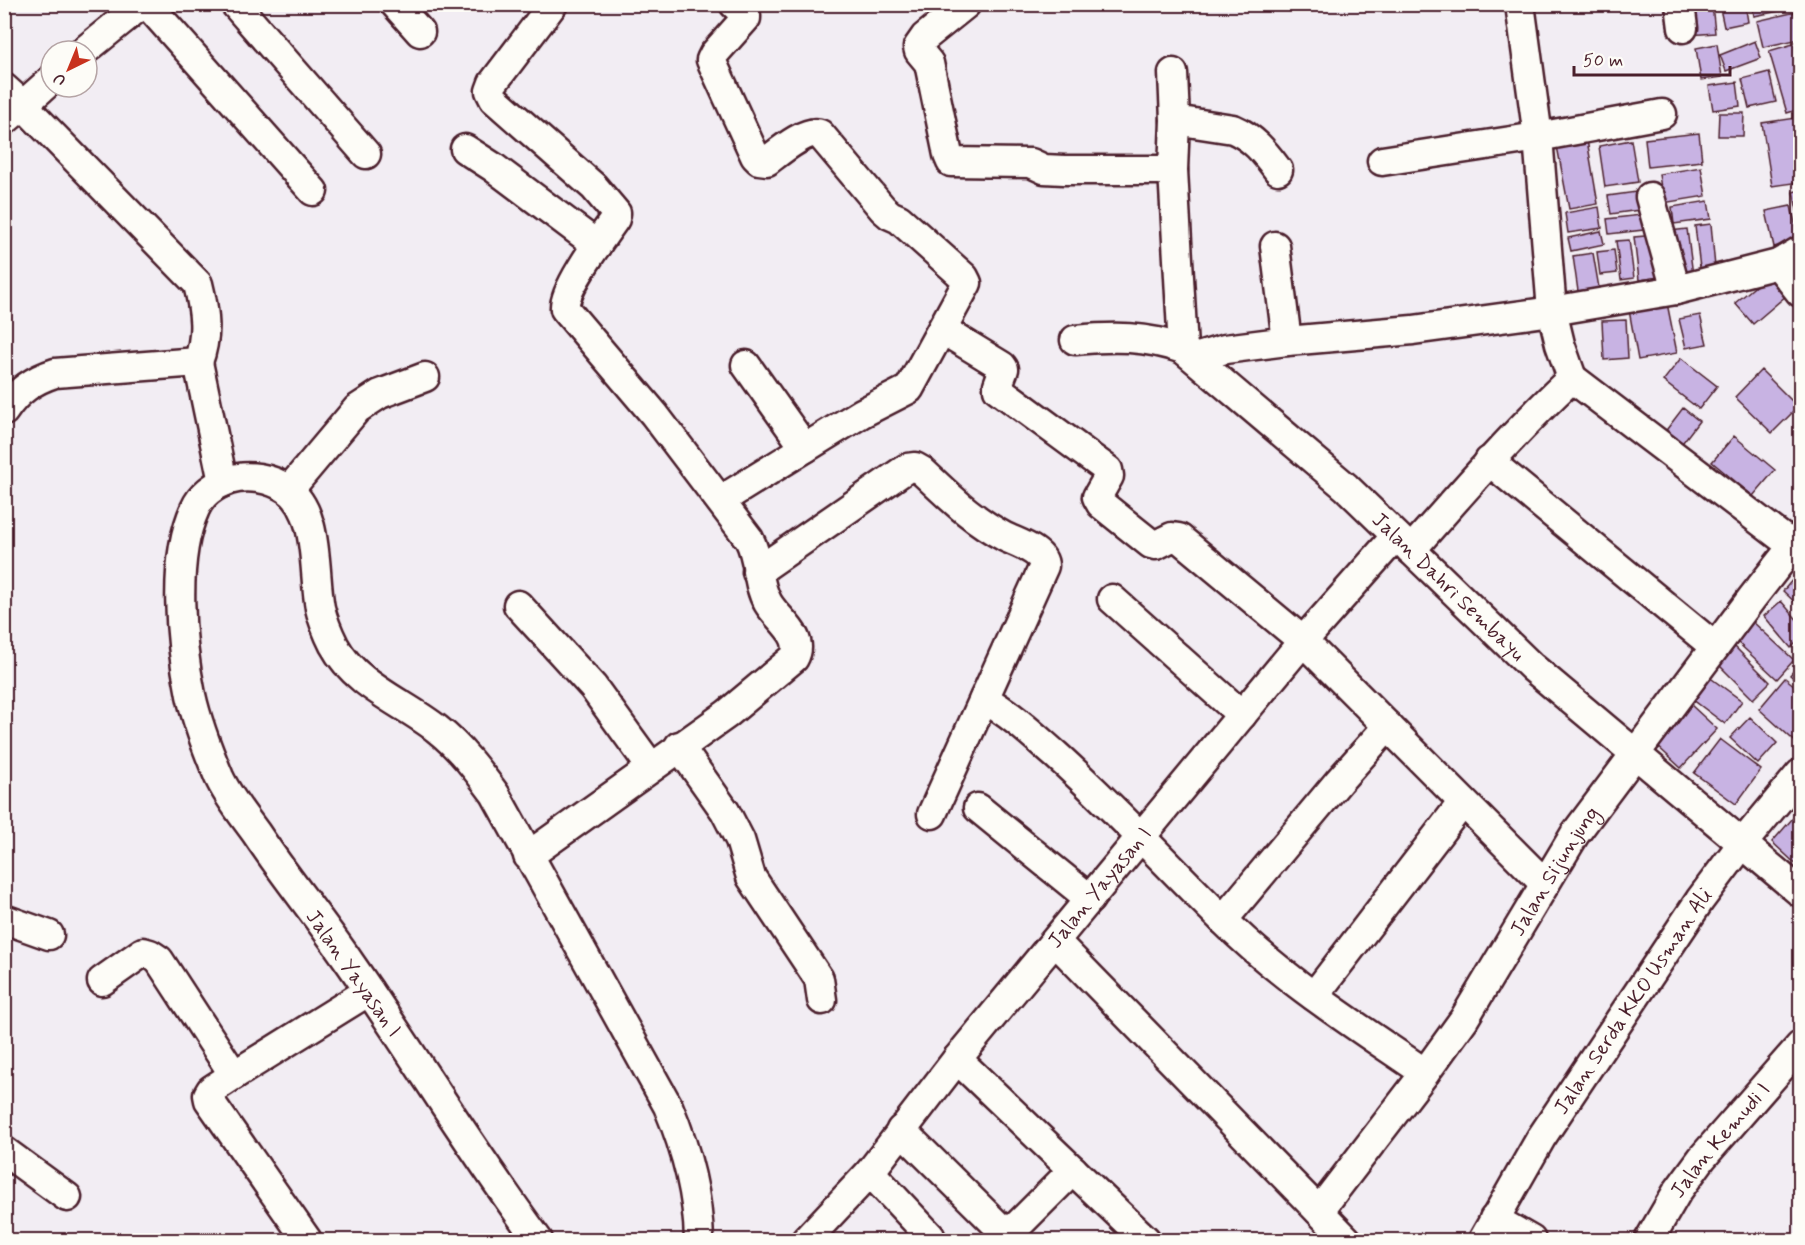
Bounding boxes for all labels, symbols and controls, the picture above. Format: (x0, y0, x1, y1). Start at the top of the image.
north arrow (39, 39, 99, 99)
scale bar (1574, 39, 1730, 77)
text: 50 m (1583, 49, 1623, 73)
text: U (49, 68, 71, 90)
street label: Jalan Dahri Sembayu (1365, 507, 1531, 668)
street label: Jalan Sijunjung (1504, 801, 1607, 942)
street label: Jalan Yayasan I (1041, 821, 1158, 954)
street label: Jalan Serda KKO Usman Ali (1548, 883, 1719, 1120)
street label: Jalan Yayasan I (299, 904, 408, 1043)
street label: Jalan Kemudi I (1664, 1077, 1777, 1204)

